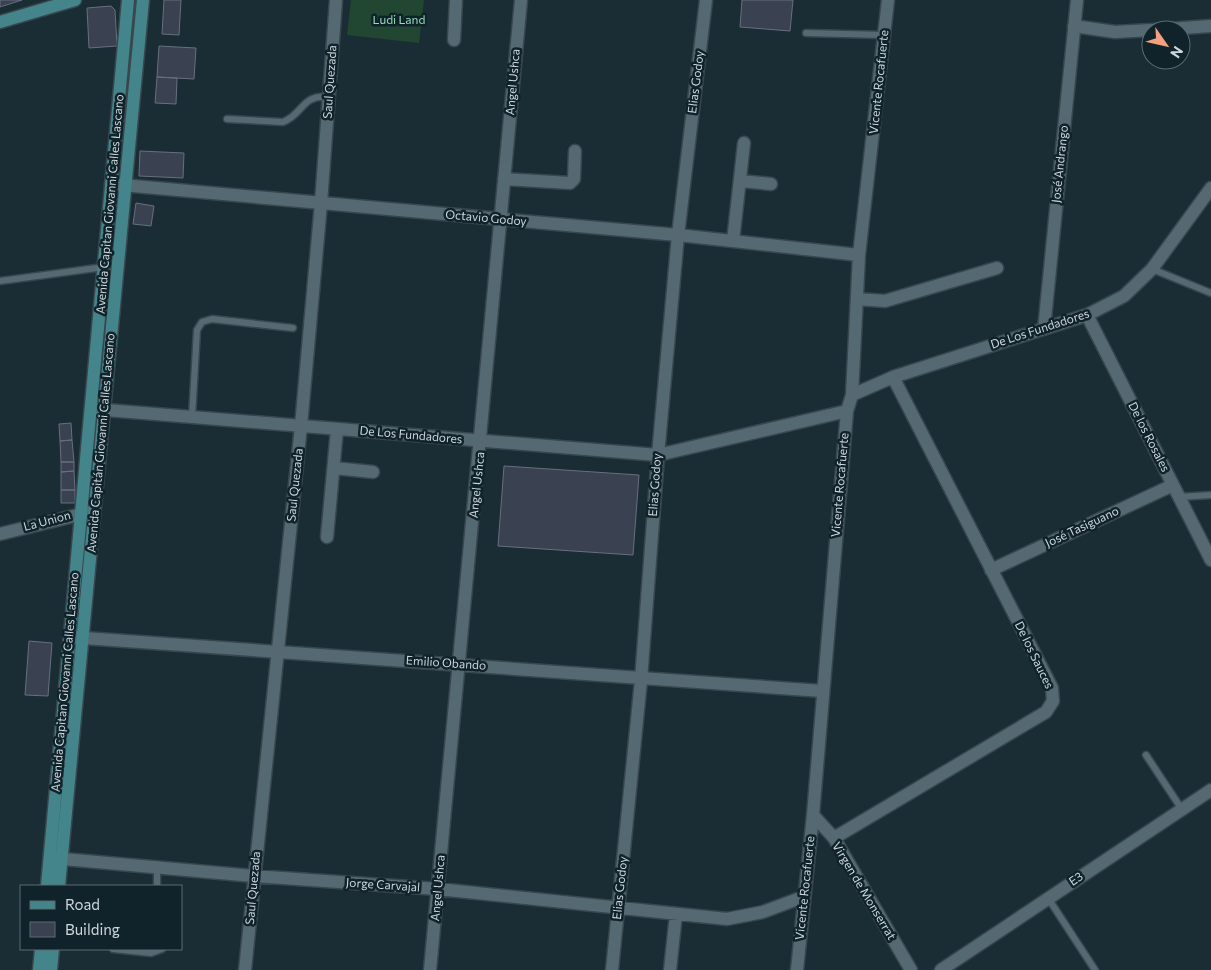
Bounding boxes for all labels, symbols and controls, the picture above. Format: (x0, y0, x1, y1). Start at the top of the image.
park label: Ludi Land (373, 12, 425, 26)
north arrow (1141, 20, 1191, 70)
street label: Vicente Rocafuerte (866, 29, 890, 135)
text: N (1167, 43, 1187, 62)
street label: Saul Quezada (319, 45, 339, 119)
street label: Angel Ushca (502, 48, 522, 116)
street label: Elias Godoy (684, 50, 706, 114)
street label: Avenida Capitan Giovanni Calles Lascano (92, 94, 126, 314)
street label: José Andrango (1048, 124, 1071, 204)
street label: Octavio Godoy (445, 206, 527, 228)
street label: De Los Fundadores (988, 305, 1091, 351)
street label: Avenida Capitán Giovanni Calles Lascano (83, 333, 117, 553)
street label: De los Rosales (1126, 399, 1174, 474)
street label: De Los Fundadores (359, 423, 463, 445)
street label: Vicente Rocafuerte (827, 432, 851, 538)
street label: Saul Quezada (283, 448, 305, 522)
street label: Angel Ushca (466, 451, 486, 519)
street label: Elias Godoy (645, 453, 663, 517)
street label: José Tasiguano (1043, 503, 1121, 550)
street label: La Union (22, 507, 72, 533)
street label: Avenida Capitan Giovanni Calles Lascano (47, 572, 81, 792)
street label: De los Sauces (1013, 619, 1057, 690)
street label: Emilio Obando (405, 652, 487, 672)
street label: Vicente Rocafuerte (792, 835, 816, 941)
street label: Virgen de Monserrat (830, 839, 900, 942)
street label: Saul Quezada (242, 851, 262, 925)
street label: Angel Ushca (427, 854, 447, 922)
street label: Elias Godoy (609, 856, 629, 920)
street label: E3 (1066, 868, 1085, 888)
street label: Jorge Carvajal (345, 874, 421, 895)
legend (20, 885, 182, 950)
text: Road (65, 895, 100, 913)
text: Building (65, 920, 120, 938)

